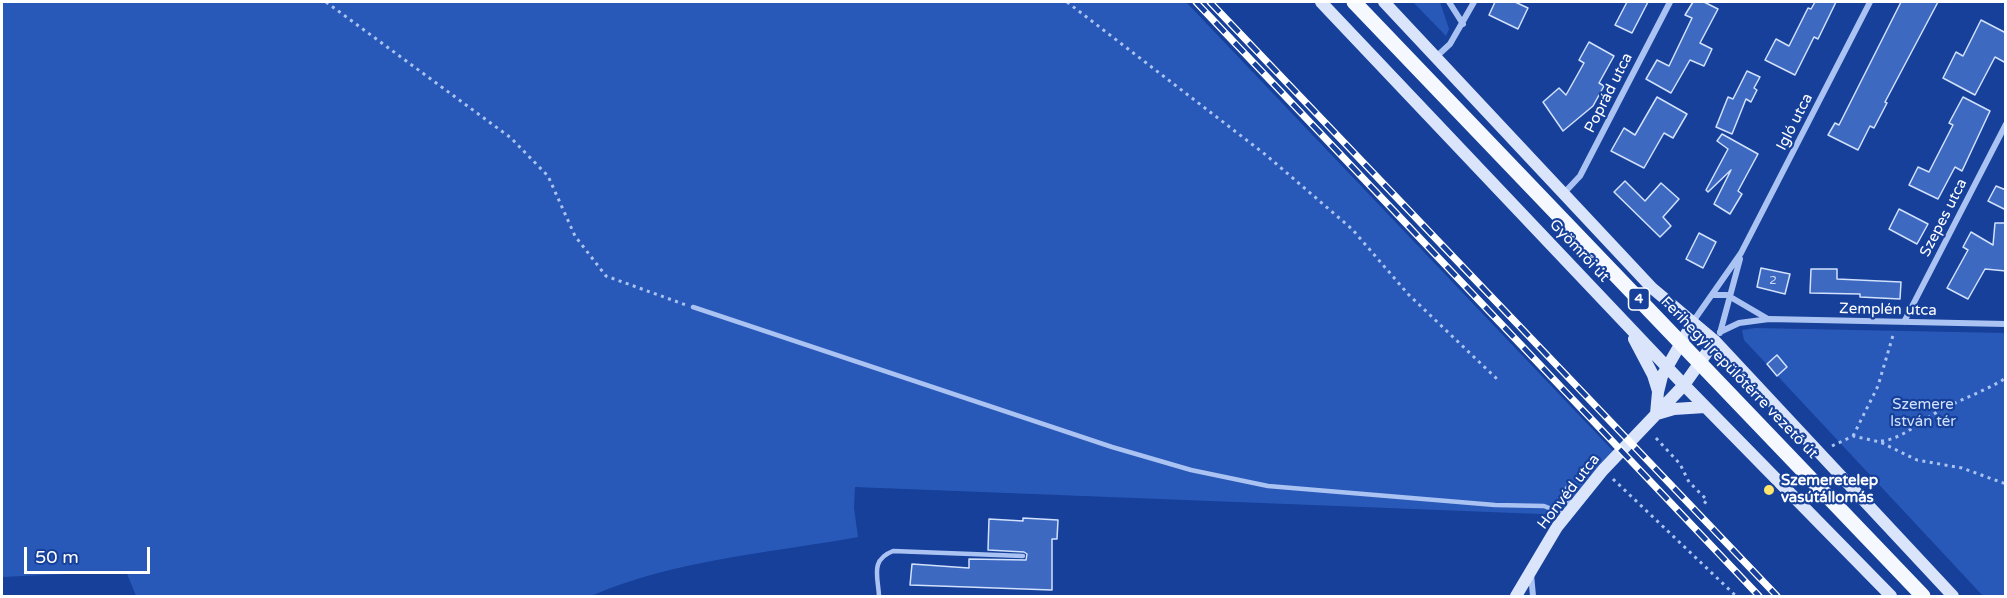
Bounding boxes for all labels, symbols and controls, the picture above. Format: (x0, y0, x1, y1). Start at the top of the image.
street label: Poprád utca (1581, 50, 1637, 136)
street label: Igló utca (1773, 91, 1817, 153)
street label: Szepes utca (1917, 176, 1971, 260)
street label: Gyömrői út (1545, 216, 1613, 286)
house number: 2 (1769, 274, 1777, 288)
road number: 4 (1628, 288, 1650, 310)
street label: Ferihegyi repülőtérre vezető út (1657, 293, 1821, 463)
street label: Zemplén utca (1839, 300, 1937, 320)
park label: Szemere István tér (1890, 396, 1956, 431)
street label: Honvéd utca (1534, 451, 1604, 533)
place label: Szemeretelep vasútállomás (1781, 472, 1878, 507)
marker: Szemeretelep vasútállomás (1762, 483, 1776, 497)
scale bar (27, 535, 153, 573)
text: 50 m (35, 546, 79, 568)

